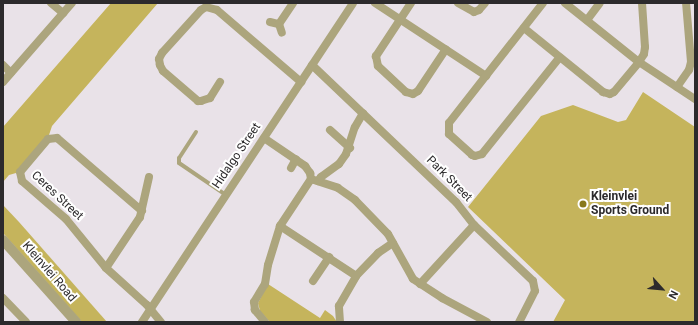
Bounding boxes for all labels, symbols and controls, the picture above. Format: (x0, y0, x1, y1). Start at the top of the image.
street label: Hidalgo Street (210, 121, 264, 191)
street label: Park Street (423, 153, 475, 205)
street label: Ceres Street (28, 168, 86, 224)
place label: Kleinvlei Sports Ground (591, 190, 669, 218)
marker: Kleinvlei Sports Ground (578, 199, 588, 209)
street label: Kleinvlei Road (19, 239, 79, 305)
north arrow (642, 269, 682, 309)
text: N (666, 288, 681, 301)

